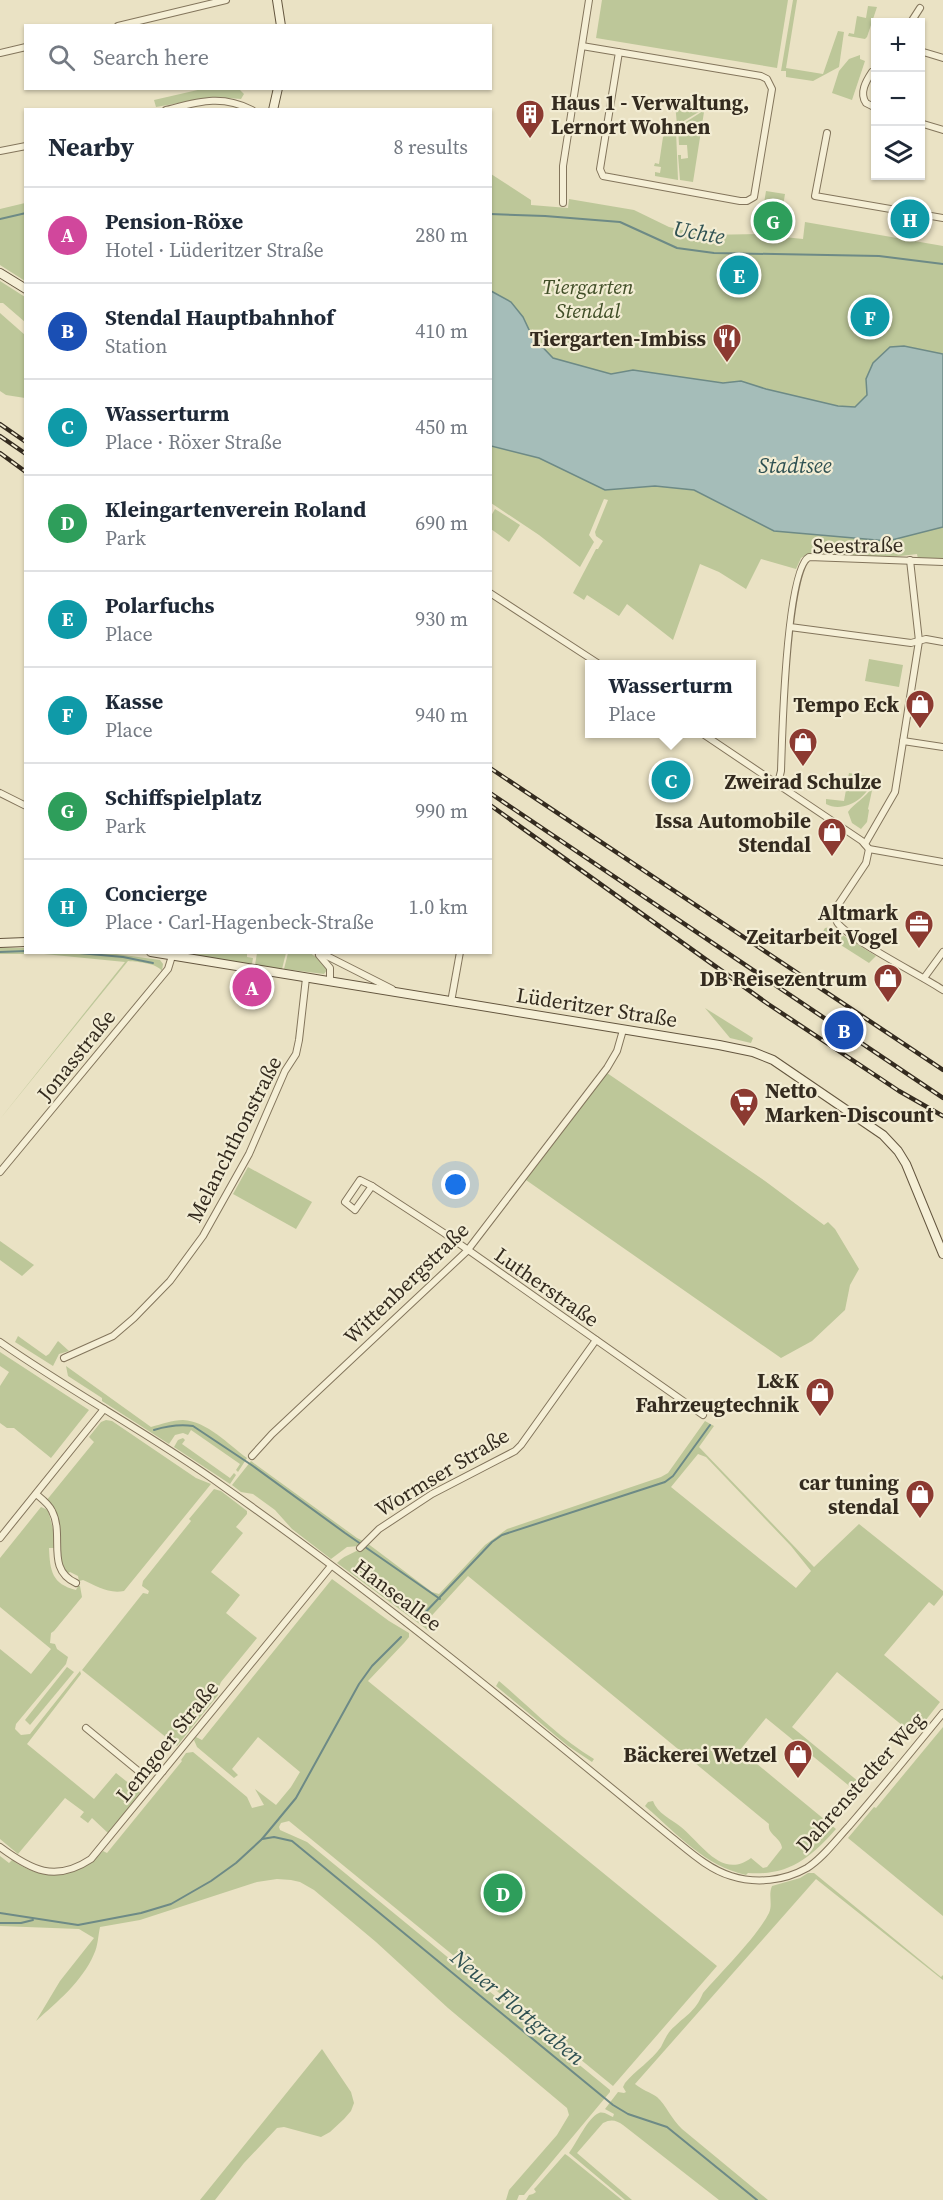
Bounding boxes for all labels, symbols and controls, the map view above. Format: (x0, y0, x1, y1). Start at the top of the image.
map controls (871, 18, 925, 180)
button: + (871, 18, 925, 72)
search box (24, 24, 492, 90)
icon: search (45, 41, 78, 74)
text: Search here (93, 42, 209, 72)
button: − (871, 72, 925, 126)
place label: Haus 1 - Verwaltung, Lernort Wohnen (551, 88, 749, 141)
building icon: Haus 1 - Verwaltung, Lernort Wohnen (514, 98, 546, 140)
button: layers (871, 126, 925, 180)
text: Nearby (48, 129, 134, 165)
text: 8 results (393, 133, 468, 161)
pin: H (890, 196, 930, 242)
pin: G (754, 198, 792, 244)
text: Pension-Röxe (105, 206, 243, 236)
water label: Uchte (671, 213, 727, 251)
text: A (61, 221, 74, 249)
text: 280 m (415, 221, 468, 249)
text: Hotel · Lüderitzer Straße (105, 236, 324, 264)
pin: E (720, 252, 758, 298)
park label: Tiergarten Stendal (542, 272, 634, 325)
pin: F (850, 294, 890, 340)
text: Stendal Hauptbahnhof (105, 302, 334, 332)
text: B (61, 317, 74, 345)
text: 410 m (415, 317, 468, 345)
restaurant icon: Tiergarten-Imbiss (711, 322, 743, 364)
place label: Tiergarten-Imbiss (530, 324, 706, 353)
text: Station (105, 332, 167, 360)
text: Wasserturm (105, 398, 230, 428)
text: C (61, 413, 74, 441)
text: 450 m (415, 413, 468, 441)
text: Place · Röxer Straße (105, 428, 282, 456)
water label: Stadtsee (758, 450, 832, 480)
text: Kleingartenverein Roland (105, 494, 366, 524)
text: D (60, 509, 75, 537)
text: 690 m (415, 509, 468, 537)
text: Park (105, 524, 146, 552)
street label: Seestraße (812, 530, 904, 560)
text: Polarfuchs (105, 590, 215, 620)
text: E (62, 605, 73, 633)
text: 930 m (415, 605, 468, 633)
text: Place (105, 620, 153, 648)
popup (585, 660, 756, 738)
text: Wasserturm (608, 670, 733, 700)
text: Kasse (105, 686, 163, 716)
shop icon: Tempo Eck (904, 688, 936, 730)
place label: Tempo Eck (793, 690, 899, 719)
text: Place (608, 700, 656, 728)
text: F (62, 701, 73, 729)
text: 940 m (415, 701, 468, 729)
text: Place (105, 716, 153, 744)
shop icon: Zweirad Schulze (787, 726, 819, 768)
pin: C (652, 758, 690, 802)
place label: Zweirad Schulze (725, 767, 882, 796)
text: Schiffspielplatz (105, 782, 261, 812)
text: G (61, 797, 74, 825)
text: 990 m (415, 797, 468, 825)
place label: Issa Automobile Stendal (655, 806, 811, 859)
text: Park (105, 812, 146, 840)
shop icon: Issa Automobile Stendal (816, 816, 848, 858)
text: Concierge (105, 878, 207, 908)
text: H (60, 893, 75, 921)
text: 1.0 km (408, 893, 468, 921)
place label: Altmark Zeitarbeit Vogel (746, 898, 898, 951)
text: Place · Carl-Hagenbeck-Straße (105, 908, 374, 936)
office icon: Altmark Zeitarbeit Vogel (903, 908, 935, 950)
shop icon: DB Reisezentrum (872, 962, 904, 1004)
pin: A (232, 964, 272, 1010)
place label: DB Reisezentrum (700, 964, 867, 993)
street label: Lüderitzer Straße (514, 980, 680, 1034)
street label: Jonasstraße (30, 1003, 122, 1108)
pin: B (824, 1008, 864, 1052)
street label: Melanchthonstraße (180, 1051, 288, 1227)
place label: Netto Marken-Discount (765, 1076, 934, 1129)
supermarket icon: Netto Marken-Discount (728, 1086, 760, 1128)
your location (441, 1170, 470, 1199)
street label: Wittenbergstraße (337, 1216, 475, 1350)
street label: Lutherstraße (489, 1240, 605, 1334)
place label: L&K Fahrzeugtechnik (635, 1366, 799, 1419)
shop icon: L&K Fahrzeugtechnik (804, 1376, 836, 1418)
street label: Wormser Straße (370, 1421, 514, 1523)
place label: car tuning stendal (799, 1468, 900, 1521)
shop icon: car tuning stendal (904, 1478, 936, 1520)
street label: Hanseallee (348, 1552, 448, 1638)
street label: Lemgoer Straße (109, 1674, 225, 1808)
street label: Dahrenstedter Weg (789, 1705, 931, 1859)
shop icon: Bäckerei Wetzel (782, 1738, 814, 1780)
place label: Bäckerei Wetzel (623, 1740, 777, 1769)
pin: D (484, 1870, 522, 1916)
water label: Neuer Flottgraben (444, 1942, 592, 2072)

